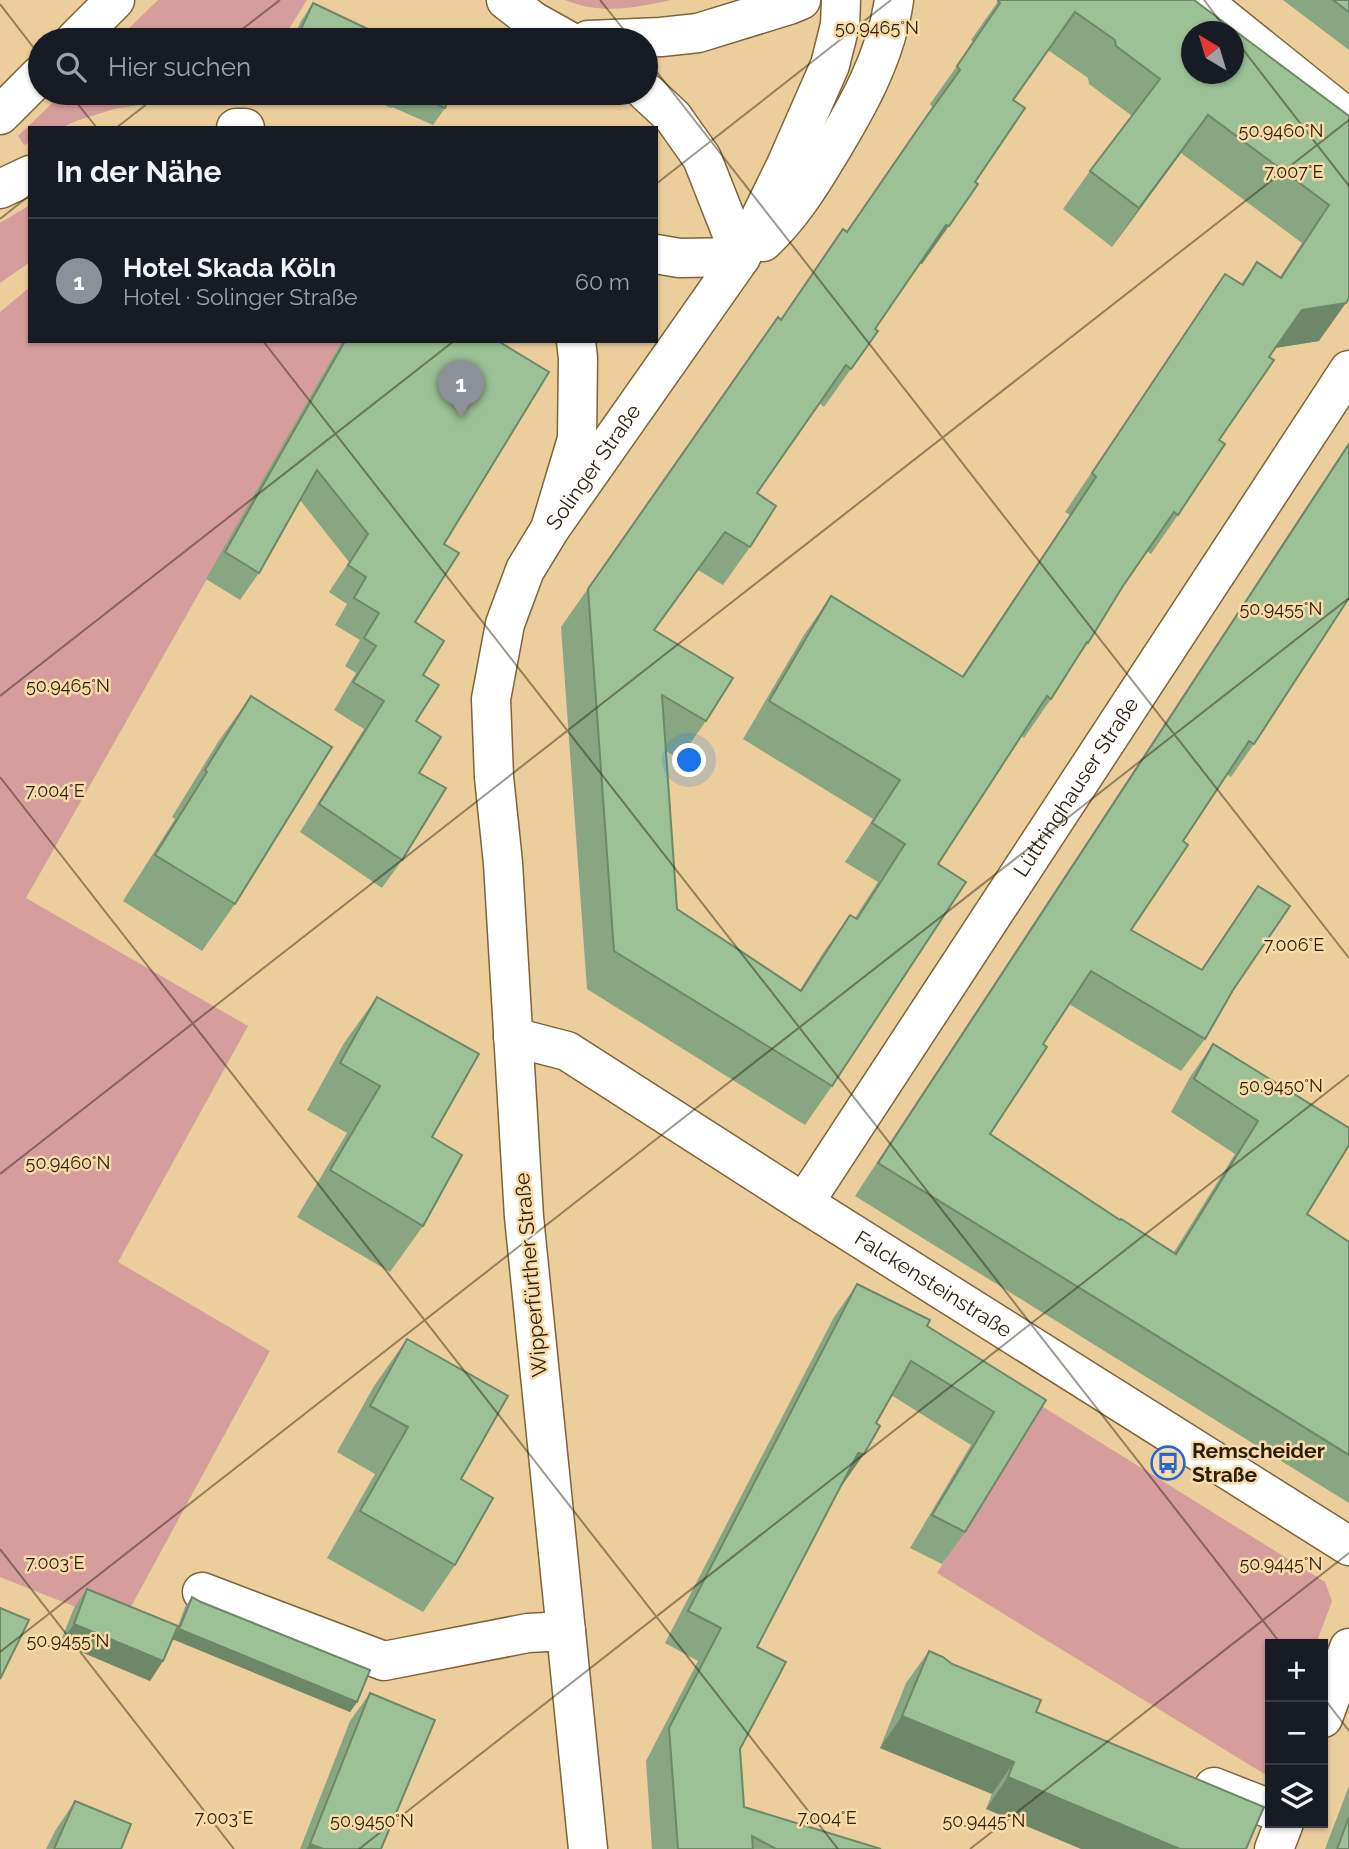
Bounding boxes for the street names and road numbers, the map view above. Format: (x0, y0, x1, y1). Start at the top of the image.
street label: Solinger Straße (540, 399, 646, 534)
street label: Lüttringhauser Straße (1008, 692, 1143, 881)
street label: Wipperfürther Straße (509, 1172, 552, 1378)
street label: Falckensteinstraße (850, 1225, 1017, 1343)

